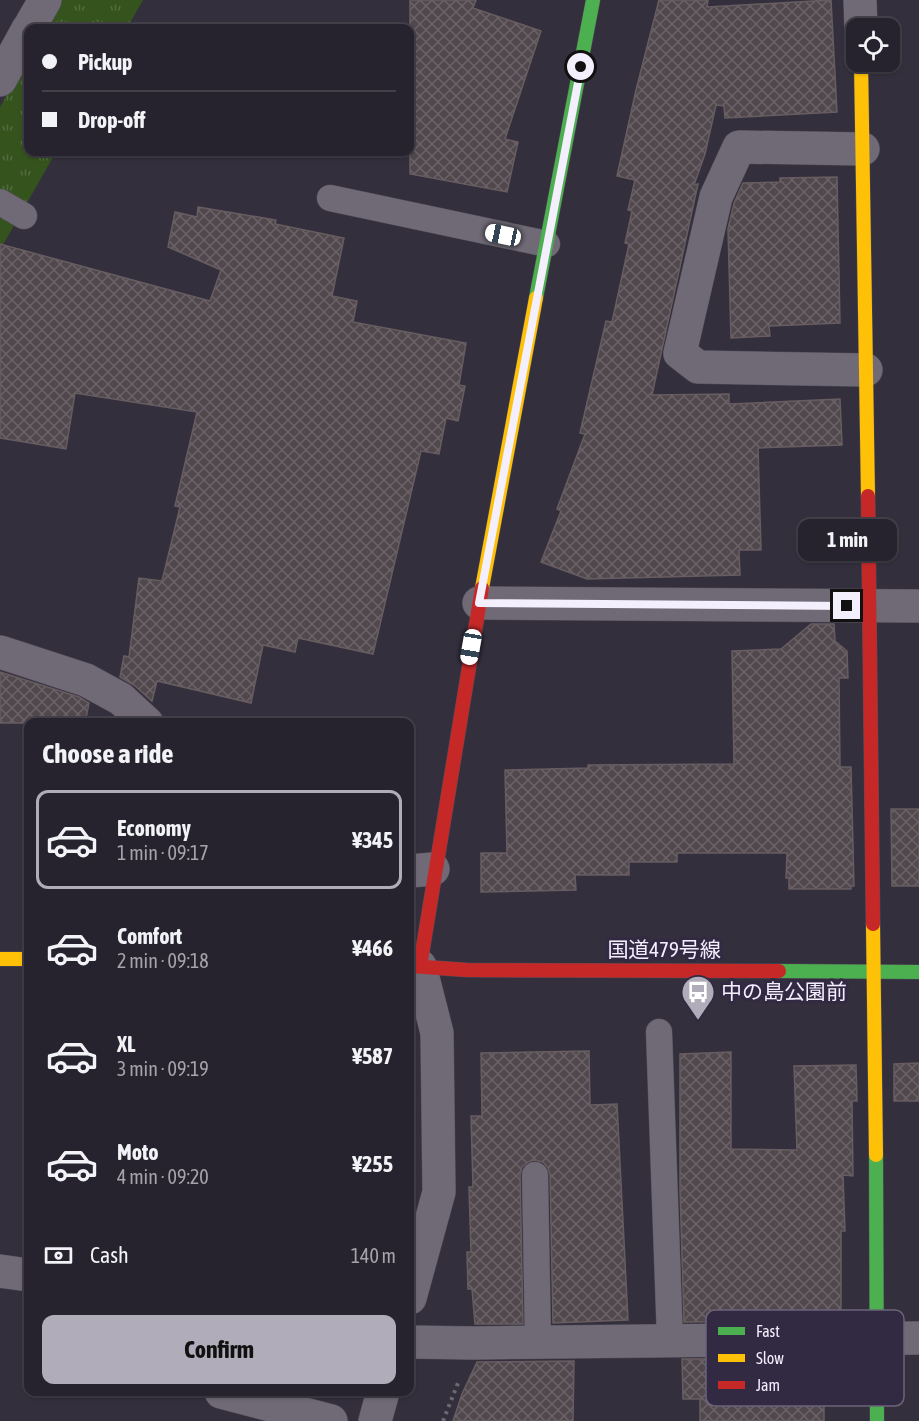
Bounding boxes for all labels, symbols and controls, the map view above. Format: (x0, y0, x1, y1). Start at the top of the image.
map controls (846, 18, 900, 72)
button: locate (846, 18, 900, 72)
text: Pickup (78, 49, 133, 75)
route start (567, 53, 594, 80)
text: Drop-off (78, 107, 145, 133)
car (484, 222, 522, 248)
callout: 1 min (798, 519, 896, 561)
text: 1 min (827, 528, 868, 551)
route end (833, 592, 860, 619)
car (459, 628, 483, 666)
text: Choose a ride (42, 738, 174, 769)
icon: car (45, 813, 99, 867)
text: Economy (117, 815, 191, 841)
text: ¥345 (352, 827, 393, 853)
text: 1 min · 09:17 (117, 841, 209, 864)
icon: car (45, 921, 99, 975)
text: Comfort (117, 923, 182, 949)
text: ¥466 (352, 935, 393, 961)
street label: 国道479号線 (607, 937, 721, 961)
text: 2 min · 09:18 (117, 949, 209, 972)
bus stop icon: 中の島公園前 (680, 974, 716, 1021)
place label: 中の島公園前 (721, 979, 847, 1003)
icon: car (45, 1029, 99, 1083)
text: XL (117, 1031, 135, 1057)
text: ¥587 (352, 1043, 393, 1069)
text: 3 min · 09:19 (117, 1057, 209, 1080)
icon: car (45, 1137, 99, 1191)
text: Moto (117, 1139, 159, 1165)
text: ¥255 (352, 1151, 393, 1177)
text: 4 min · 09:20 (117, 1165, 209, 1188)
icon: cash (42, 1239, 75, 1272)
text: Cash (90, 1242, 129, 1268)
text: 140 m (351, 1244, 396, 1267)
legend (706, 1310, 904, 1406)
button: Confirm (42, 1315, 396, 1384)
text: Fast (756, 1322, 780, 1340)
text: Slow (756, 1349, 784, 1367)
text: Jam (756, 1376, 780, 1394)

